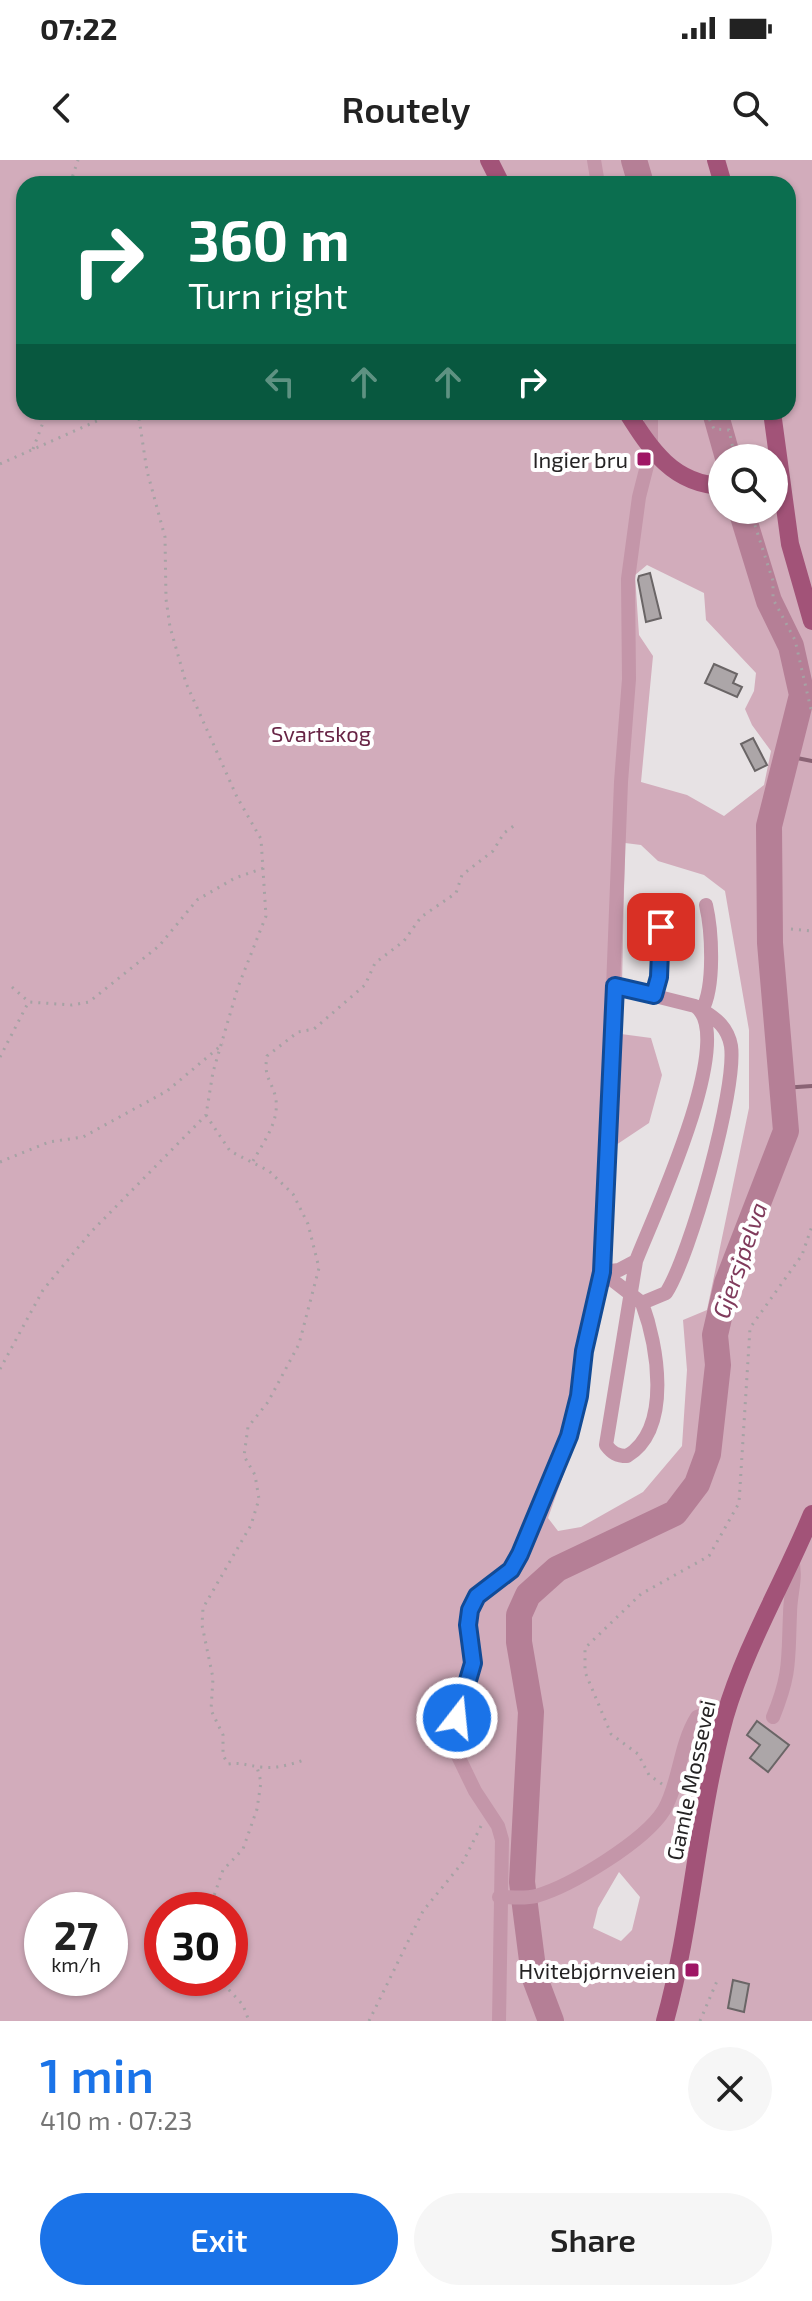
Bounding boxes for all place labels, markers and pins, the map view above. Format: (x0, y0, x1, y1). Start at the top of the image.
place label: Ingier bru (533, 446, 628, 472)
marker: Ingier bru (635, 450, 653, 468)
pin (627, 893, 695, 961)
place label: Hvitebjørnveien (518, 1957, 676, 1984)
marker: Hvitebjørnveien (683, 1961, 701, 1979)

